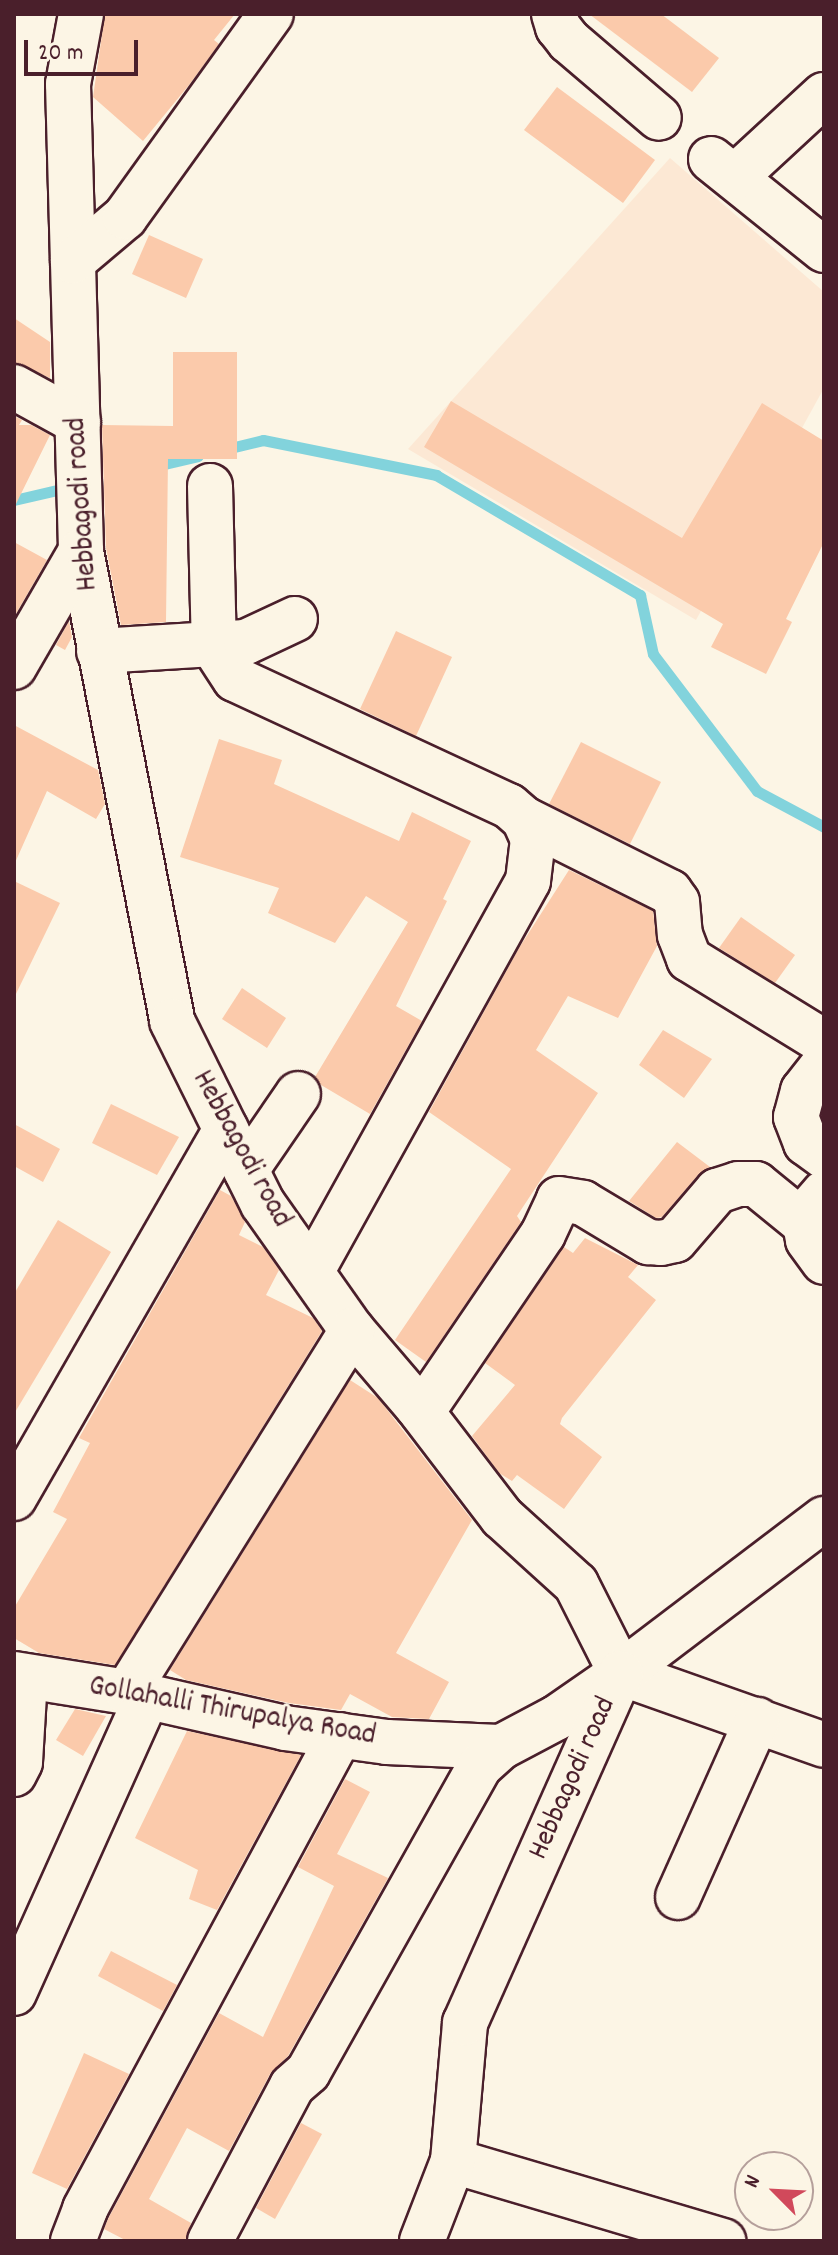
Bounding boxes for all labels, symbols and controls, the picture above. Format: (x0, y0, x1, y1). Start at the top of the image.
scale bar (28, 24, 142, 74)
text: 20 m (38, 37, 84, 71)
street label: Hebbagodi road (60, 416, 108, 592)
street label: Hebbagodi road (182, 1065, 298, 1235)
street label: Gollahalli Thirupalya Road (86, 1670, 378, 1756)
street label: Hebbagodi road (522, 1692, 626, 1866)
north arrow (734, 2151, 814, 2231)
text: N (737, 2171, 770, 2193)

